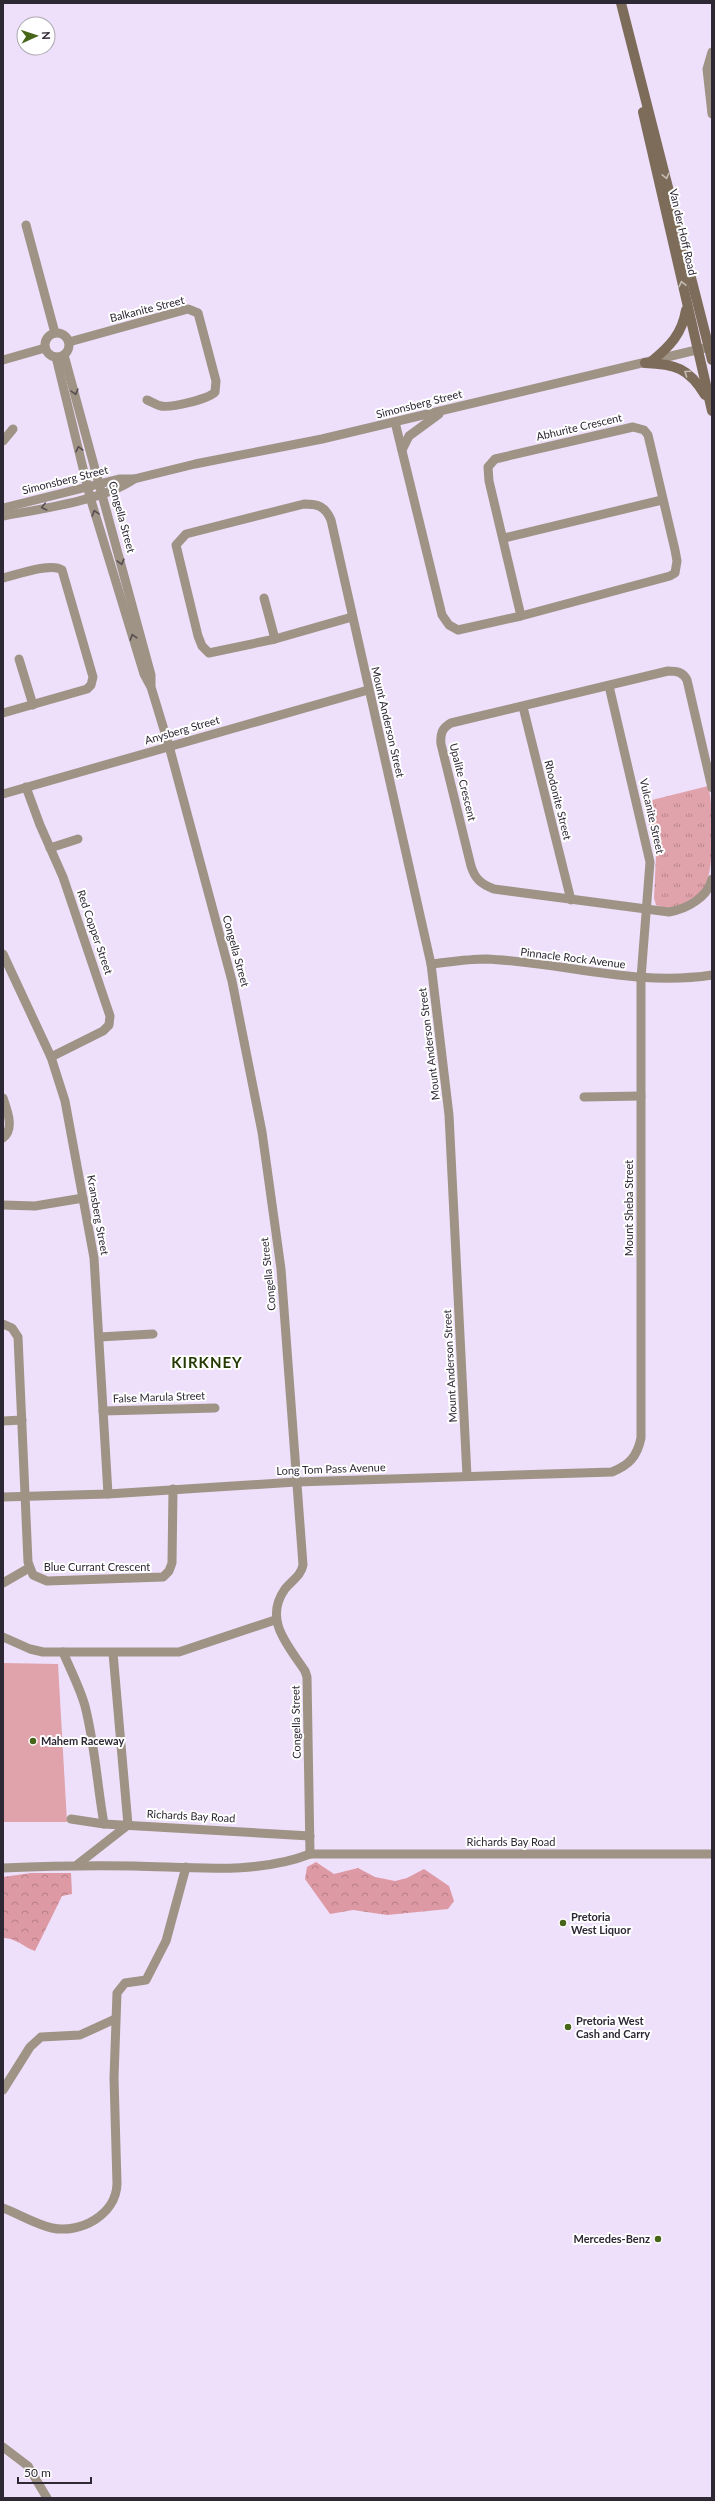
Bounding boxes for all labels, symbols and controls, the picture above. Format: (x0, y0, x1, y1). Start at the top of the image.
north arrow (16, 16, 56, 56)
text: N (40, 31, 53, 40)
one-way arrow (662, 172, 670, 179)
street label: Van der Hoff Road (667, 187, 700, 276)
one-way arrow (679, 281, 687, 288)
street label: Balkanite Street (108, 293, 186, 324)
one-way arrow (684, 371, 691, 378)
street label: Simonsberg Street (375, 387, 463, 420)
one-way arrow (70, 389, 79, 396)
street label: Abhurite Crescent (535, 410, 623, 443)
one-way arrow (75, 446, 83, 452)
street label: Simonsberg Street (21, 463, 109, 496)
street label: Congella Street (107, 480, 138, 554)
one-way arrow (41, 503, 47, 511)
one-way arrow (91, 509, 100, 516)
one-way arrow (117, 559, 125, 565)
one-way arrow (129, 634, 138, 641)
street label: Mount Anderson Street (369, 665, 408, 779)
street label: Anysberg Street (143, 713, 221, 746)
street label: Upalite Crescent (448, 742, 479, 822)
street label: Rhodonite Street (542, 759, 575, 841)
street label: Vulcanite Street (638, 777, 667, 855)
street label: Red Copper Street (75, 888, 116, 976)
street label: Congella Street (221, 914, 252, 988)
street label: Pinnacle Rock Avenue (520, 945, 627, 970)
street label: Mount Anderson Street (415, 987, 442, 1101)
street label: Mount Sheba Street (622, 1160, 635, 1256)
street label: Kransberg Street (85, 1174, 112, 1256)
street label: Congella Street (257, 1237, 278, 1311)
street label: Mount Anderson Street (440, 1309, 459, 1423)
district label: KIRKNEY (171, 1353, 243, 1371)
street label: False Marula Street (113, 1388, 205, 1405)
street label: Long Tom Pass Avenue (276, 1460, 386, 1477)
street label: Blue Currant Crescent (44, 1560, 150, 1573)
street label: Congella Street (288, 1685, 303, 1759)
place label: Mahem Raceway (41, 1734, 125, 1747)
marker: Mahem Raceway (28, 1736, 38, 1746)
street label: Richards Bay Road (146, 1807, 236, 1824)
street label: Richards Bay Road (467, 1835, 555, 1848)
place label: Pretoria West Liquor (571, 1910, 632, 1936)
marker: Pretoria West Liquor (558, 1918, 568, 1928)
place label: Pretoria West Cash and Carry (576, 2014, 650, 2040)
marker: Pretoria West Cash and Carry (563, 2022, 573, 2032)
place label: Mercedes-Benz (574, 2232, 650, 2245)
marker: Mercedes-Benz (653, 2234, 663, 2244)
scale bar (18, 2459, 91, 2485)
text: 50 m (24, 2465, 51, 2480)

